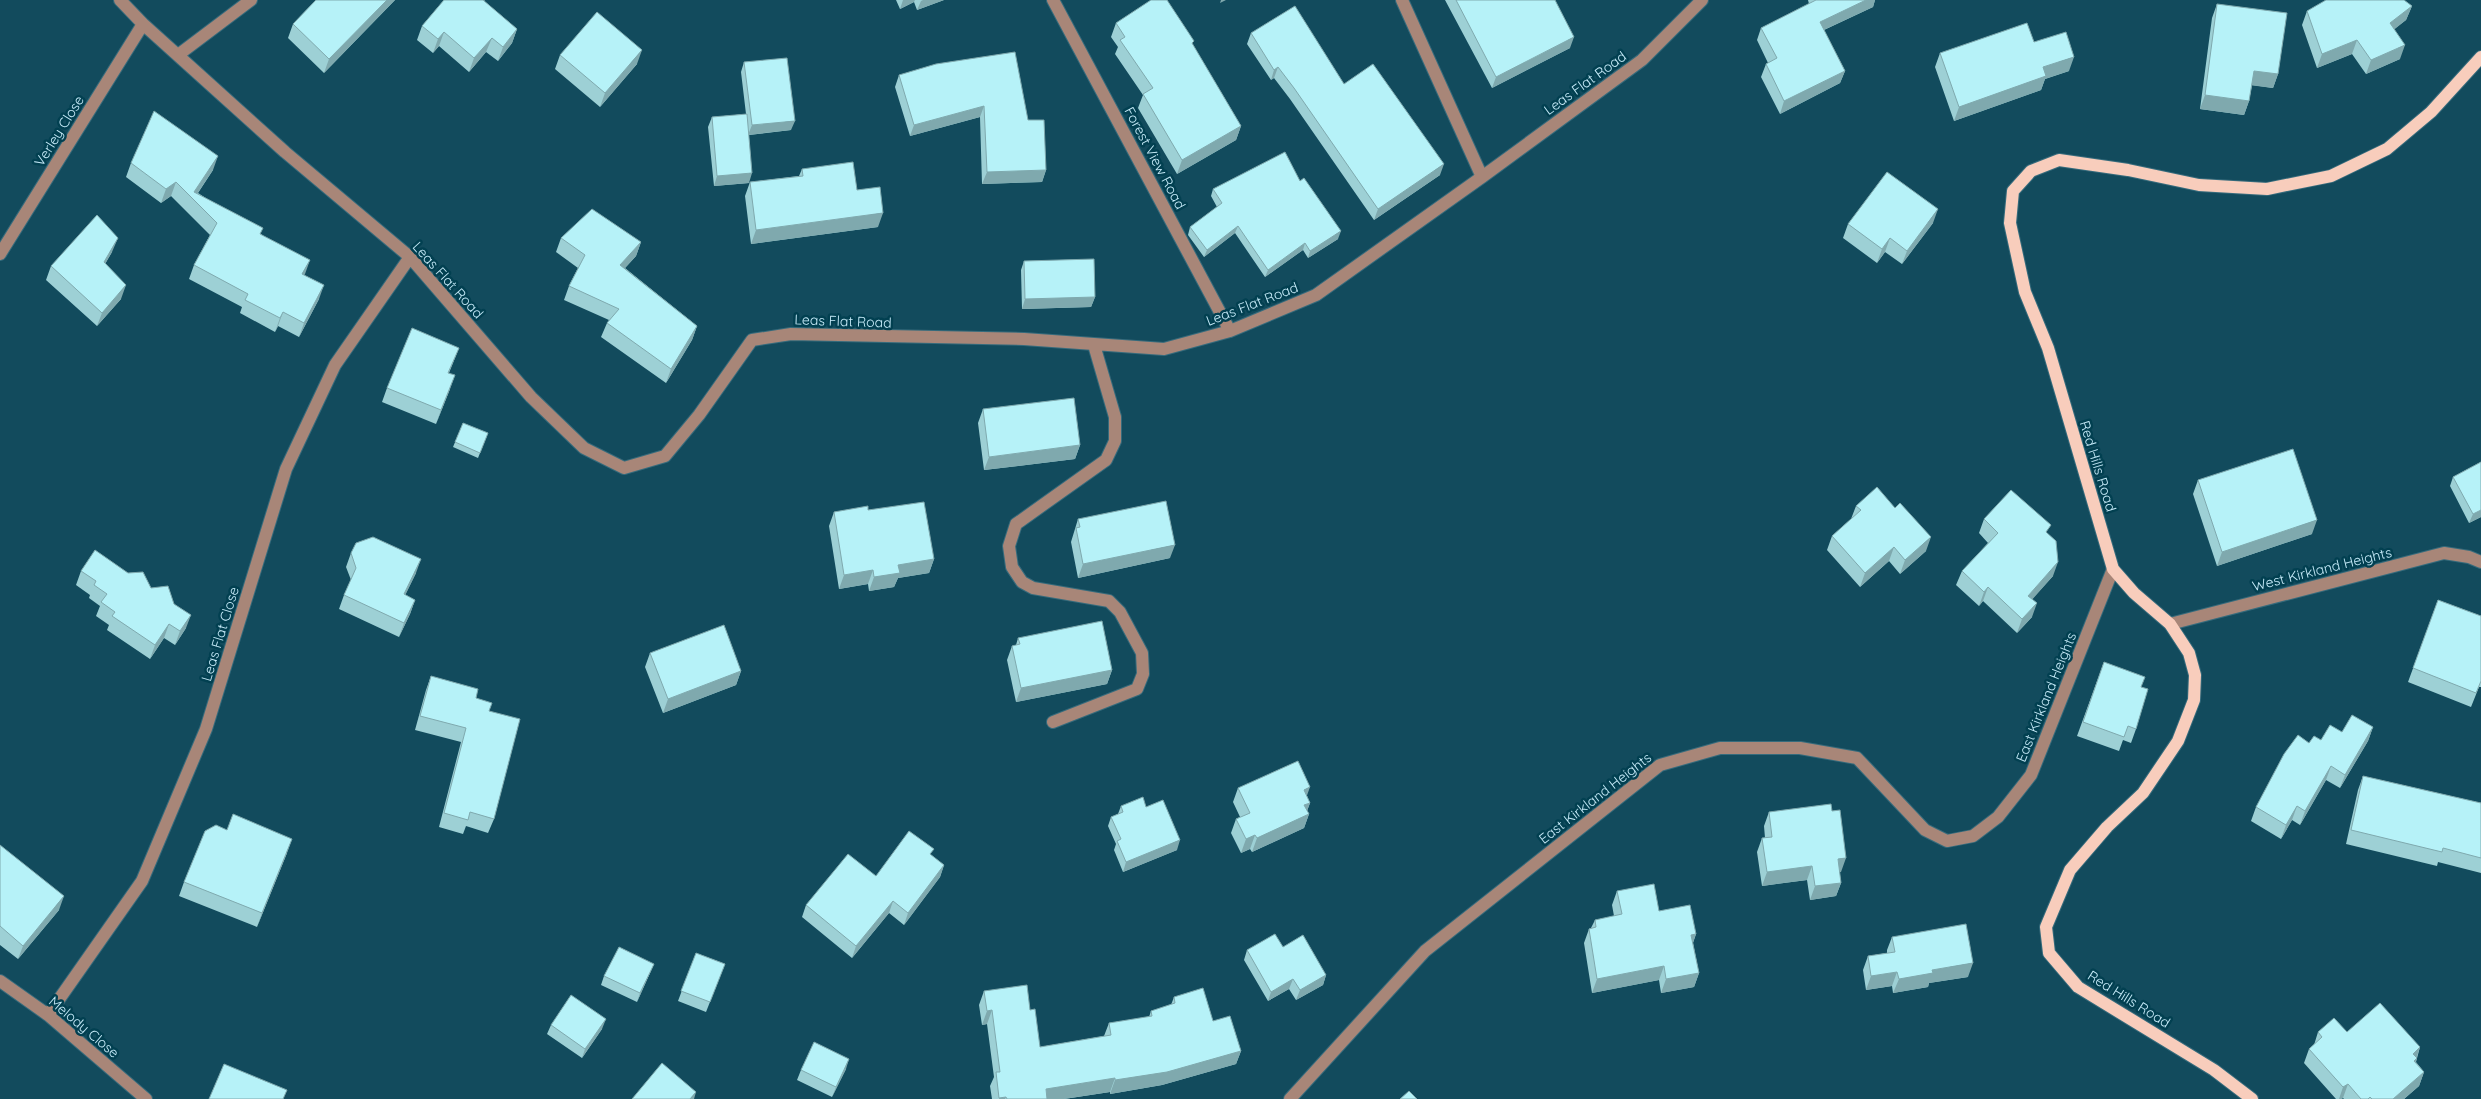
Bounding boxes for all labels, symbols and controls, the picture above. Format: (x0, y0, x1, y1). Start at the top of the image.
street label: Leas Flat Road (1540, 47, 1630, 119)
street label: Verley Close (30, 92, 88, 170)
street label: Forest View Road (1120, 104, 1190, 212)
street label: Leas Flat Road (409, 238, 487, 322)
street label: Leas Flat Road (1203, 278, 1301, 330)
street label: Leas Flat Road (794, 310, 892, 332)
street label: Red Hills Road (2076, 418, 2120, 514)
street label: West Kirkland Heights (2250, 543, 2394, 595)
street label: Leas Flat Close (197, 585, 243, 683)
street label: East Kirkland Heights (2012, 630, 2080, 764)
street label: East Kirkland Heights (1535, 748, 1655, 848)
street label: Red Hills Road (2084, 966, 2174, 1032)
street label: Melody Close (45, 992, 123, 1062)

